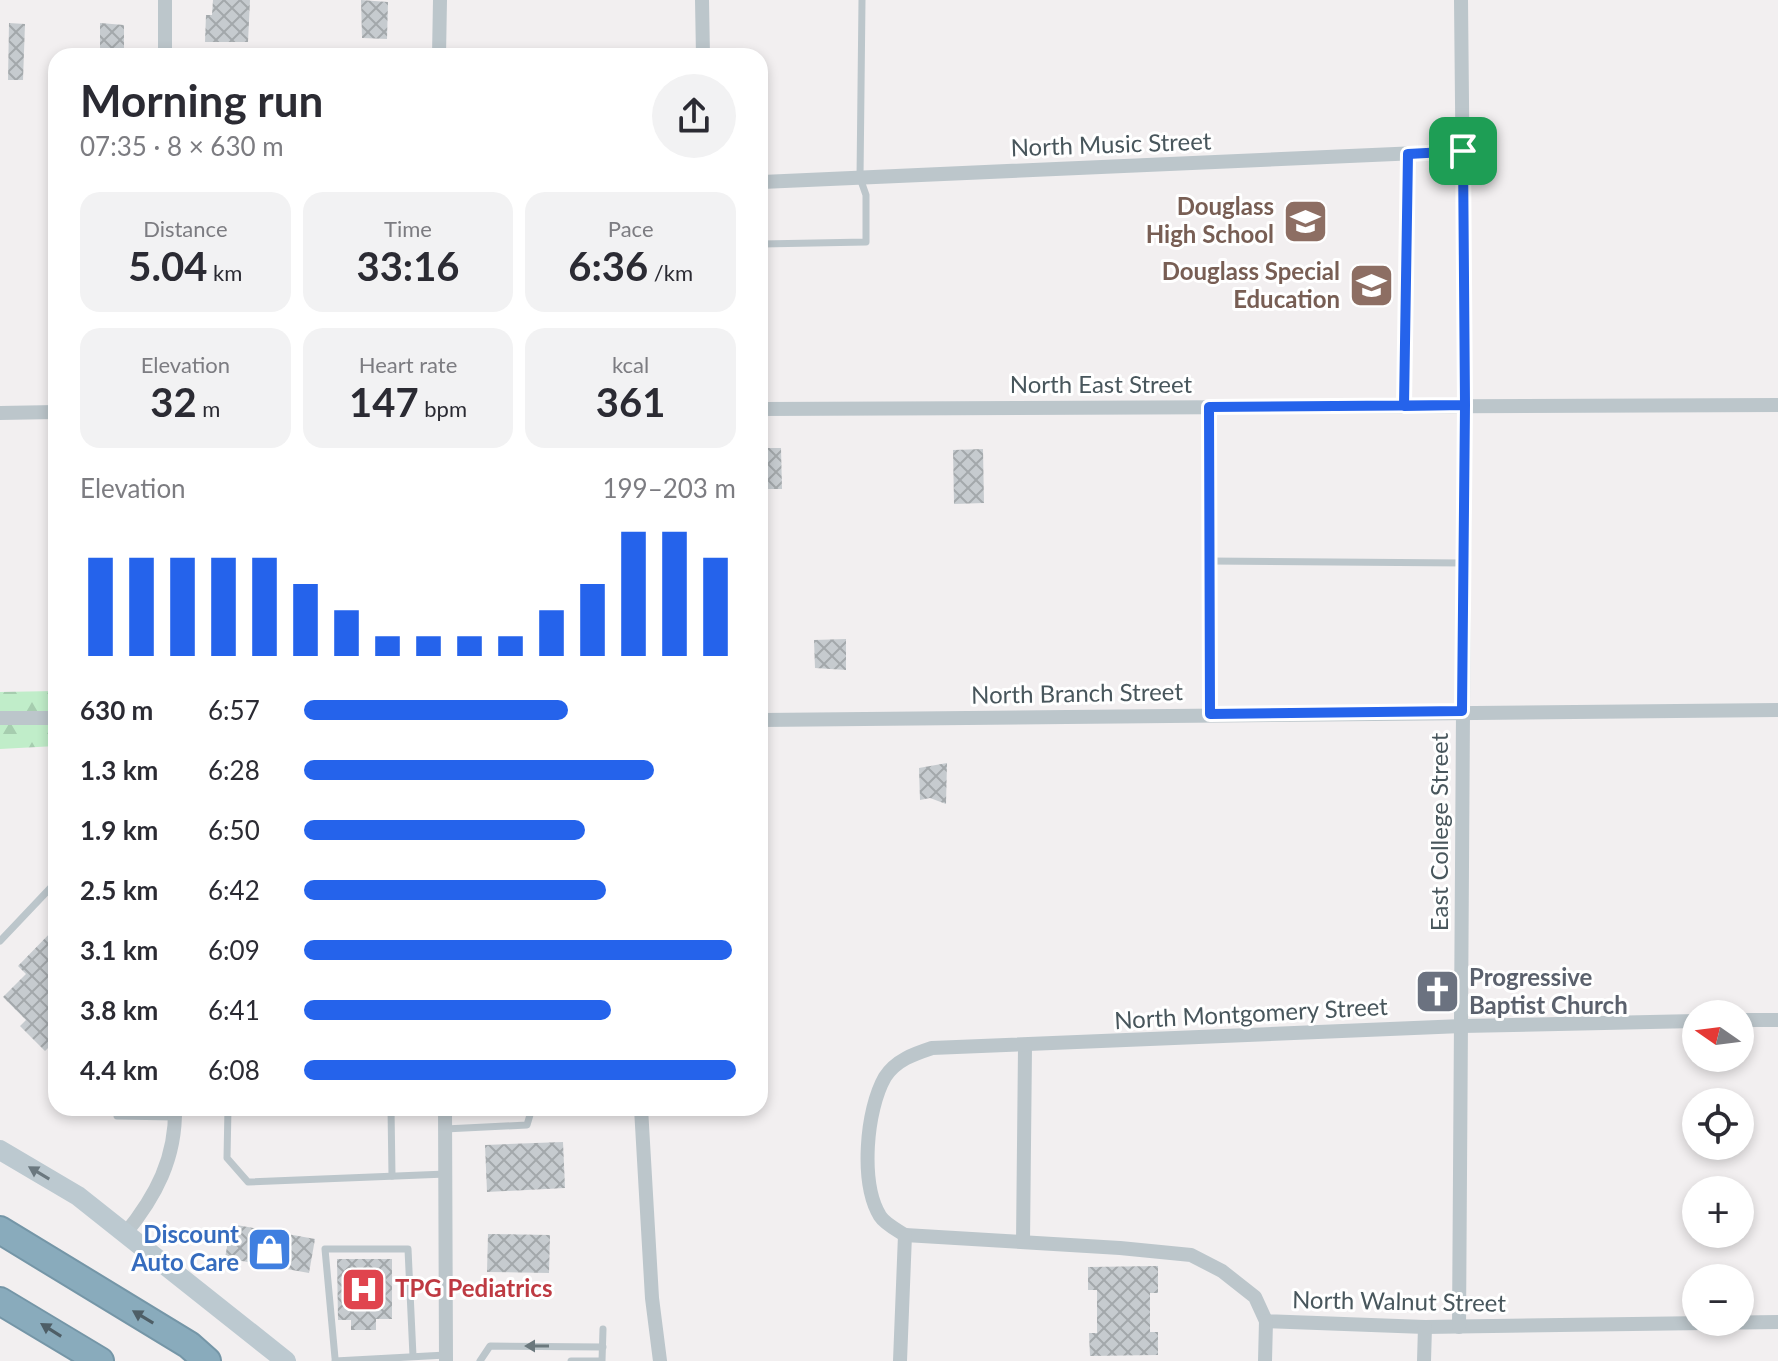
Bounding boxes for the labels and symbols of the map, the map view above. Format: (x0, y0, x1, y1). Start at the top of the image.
pin (1429, 117, 1497, 185)
street label: North Music Street (1010, 125, 1212, 161)
place label: Douglass High School (1146, 191, 1274, 248)
school or university icon: Douglass High School (1281, 197, 1329, 245)
place label: Douglass Special Education (1162, 256, 1340, 313)
school or university icon: Douglass Special Education (1347, 262, 1395, 310)
street label: North East Street (1010, 369, 1193, 398)
street label: North Branch Street (971, 676, 1183, 709)
street label: East College Street (1424, 732, 1453, 931)
place label: Progressive Baptist Church (1469, 962, 1628, 1019)
church icon: Progressive Baptist Church (1414, 968, 1462, 1016)
street label: North Montgomery Street (1113, 991, 1389, 1034)
north arrow (1682, 1000, 1754, 1072)
one-way arrow (28, 1166, 50, 1180)
place label: Discount Auto Care (130, 1219, 239, 1276)
shop icon: Discount Auto Care (246, 1225, 294, 1273)
hospital icon: TPG Pediatrics (340, 1265, 388, 1313)
place label: TPG Pediatrics (395, 1273, 552, 1302)
street label: North Walnut Street (1292, 1284, 1507, 1317)
one-way arrow (132, 1310, 154, 1324)
one-way arrow (40, 1323, 62, 1337)
one-way arrow (524, 1340, 549, 1352)

